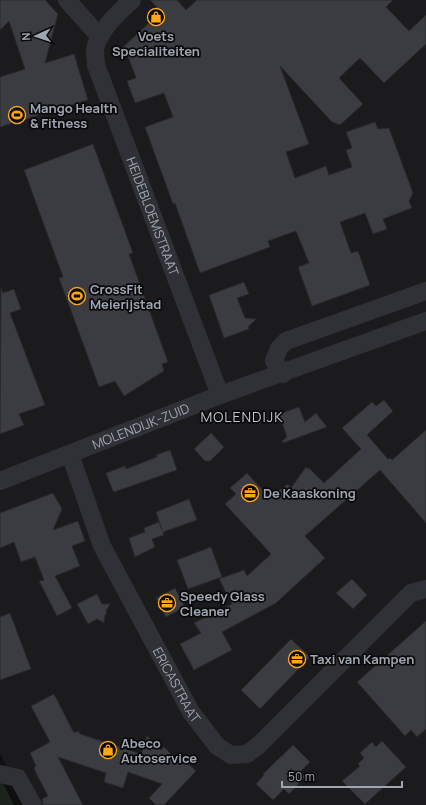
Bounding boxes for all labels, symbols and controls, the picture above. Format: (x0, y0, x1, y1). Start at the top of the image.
shop icon: Voets Specialiteiten (146, 7, 166, 27)
north arrow (16, 16, 56, 56)
place label: Voets Specialiteiten (112, 27, 200, 60)
text: N (18, 32, 33, 41)
place label: Mango Health & Fitness (30, 99, 117, 132)
sports icon: Mango Health & Fitness (7, 105, 27, 125)
street label: HEIDEBLOEMSTRAAT (122, 154, 183, 279)
place label: CrossFit Meierijstad (90, 280, 161, 313)
sports icon: CrossFit Meierijstad (67, 286, 87, 306)
street label: MOLENDIJK-ZUID (89, 399, 192, 453)
district label: MOLENDIJK (200, 407, 284, 426)
office icon: De Kaaskoning (240, 483, 260, 503)
place label: De Kaaskoning (263, 484, 356, 502)
place label: Speedy Glass Cleaner (180, 587, 265, 620)
office icon: Speedy Glass Cleaner (157, 593, 177, 613)
street label: ERICASTRAAT (149, 644, 205, 726)
office icon: Taxi van Kampen (287, 649, 307, 669)
place label: Taxi van Kampen (310, 650, 414, 668)
place label: Abeco Autoservice (121, 734, 197, 767)
shop icon: Abeco Autoservice (98, 740, 118, 760)
scale bar (282, 763, 402, 789)
text: 50 m (288, 768, 315, 785)

